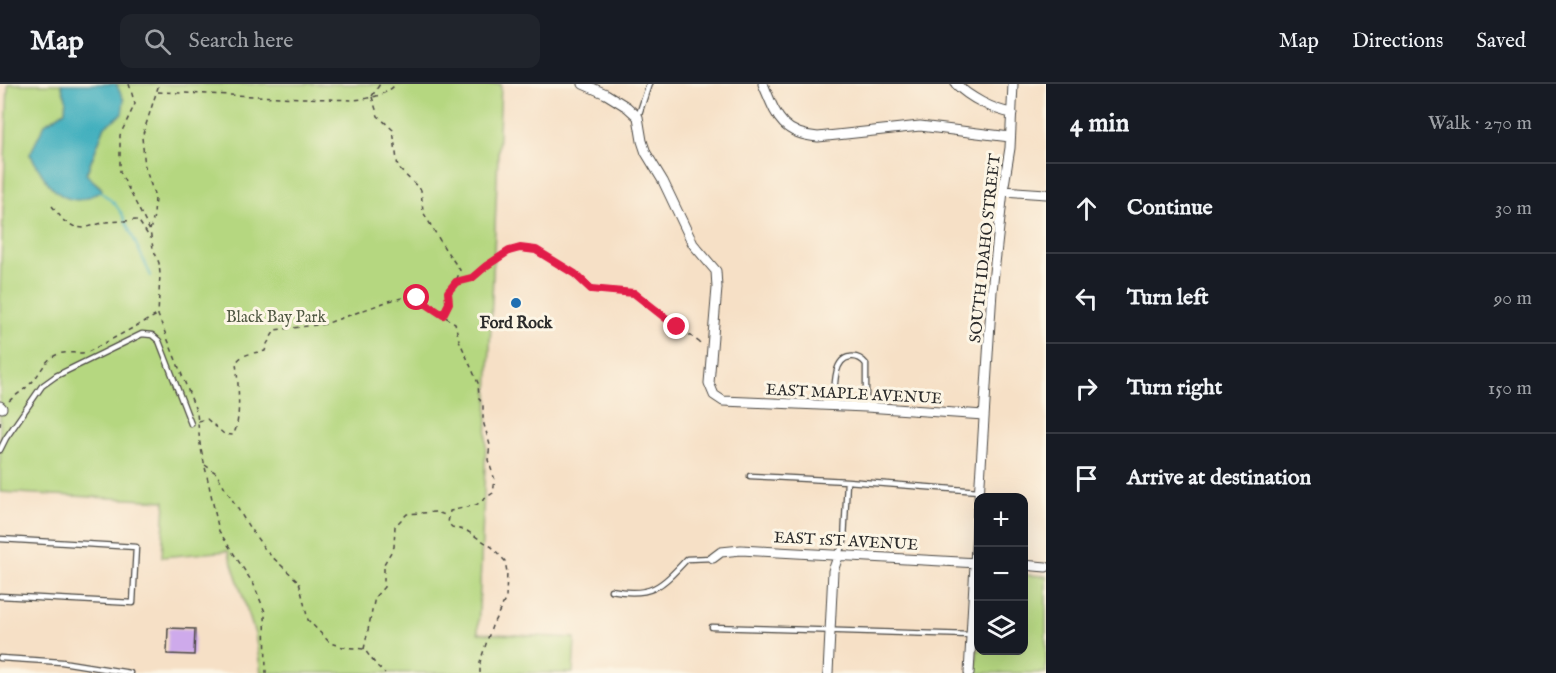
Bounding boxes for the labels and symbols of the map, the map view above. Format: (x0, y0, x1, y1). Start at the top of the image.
street label: SOUTH IDAHO STREET (966, 152, 1006, 344)
route start (403, 284, 429, 310)
marker: Ford Rock (509, 296, 523, 310)
park label: Black Bay Park (226, 308, 326, 328)
route end (663, 313, 689, 339)
place label: Ford Rock (480, 314, 553, 334)
street label: EAST MAPLE AVENUE (765, 380, 943, 410)
street label: EAST 1ST AVENUE (773, 528, 919, 556)

